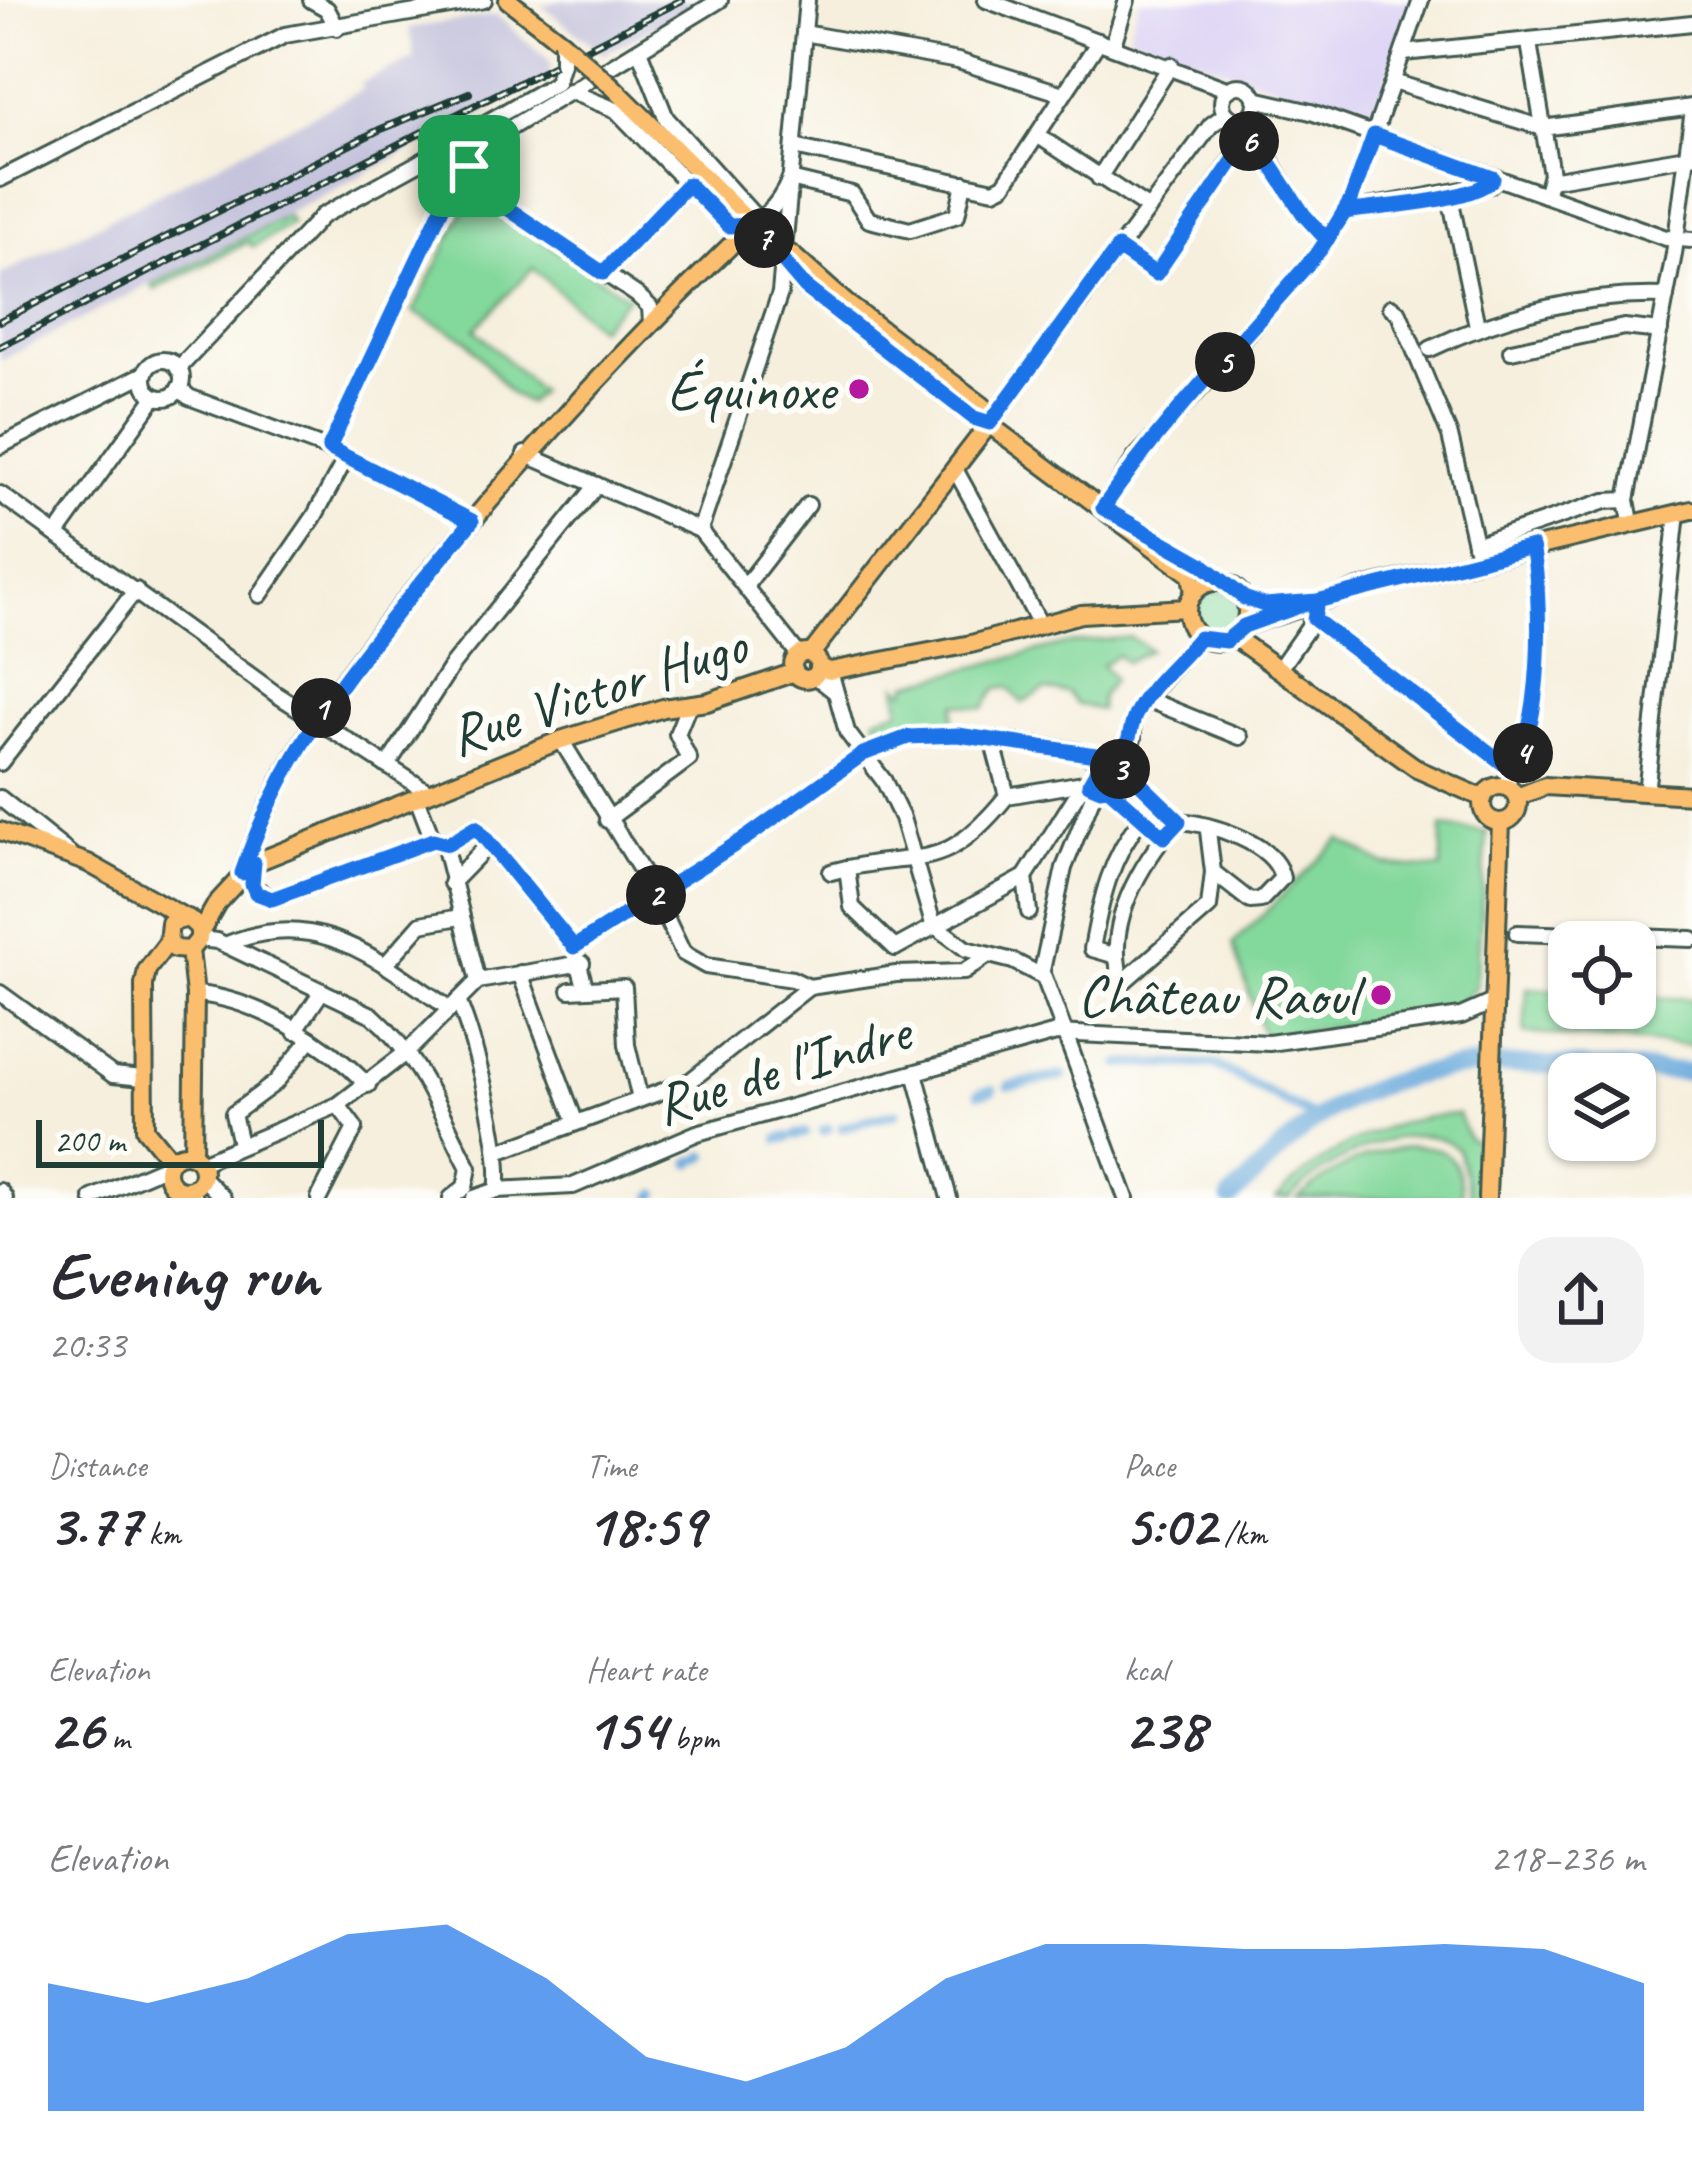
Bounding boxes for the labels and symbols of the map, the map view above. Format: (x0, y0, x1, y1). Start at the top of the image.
pin: 6 (1219, 111, 1279, 171)
pin (418, 115, 520, 217)
pin: 7 (734, 208, 794, 268)
pin: 5 (1195, 332, 1255, 392)
place label: Équinoxe (667, 354, 838, 426)
marker: Équinoxe (846, 376, 872, 402)
street label: Rue Victor Hugo (440, 607, 758, 772)
pin: 1 (291, 678, 351, 738)
pin: 4 (1493, 723, 1553, 783)
pin: 3 (1090, 739, 1150, 799)
pin: 2 (626, 865, 686, 925)
place label: Château Raoul (1078, 960, 1366, 1032)
marker: Château Raoul (1368, 982, 1394, 1008)
street label: Rue de l'Indre (646, 994, 922, 1141)
scale bar (36, 1114, 324, 1167)

